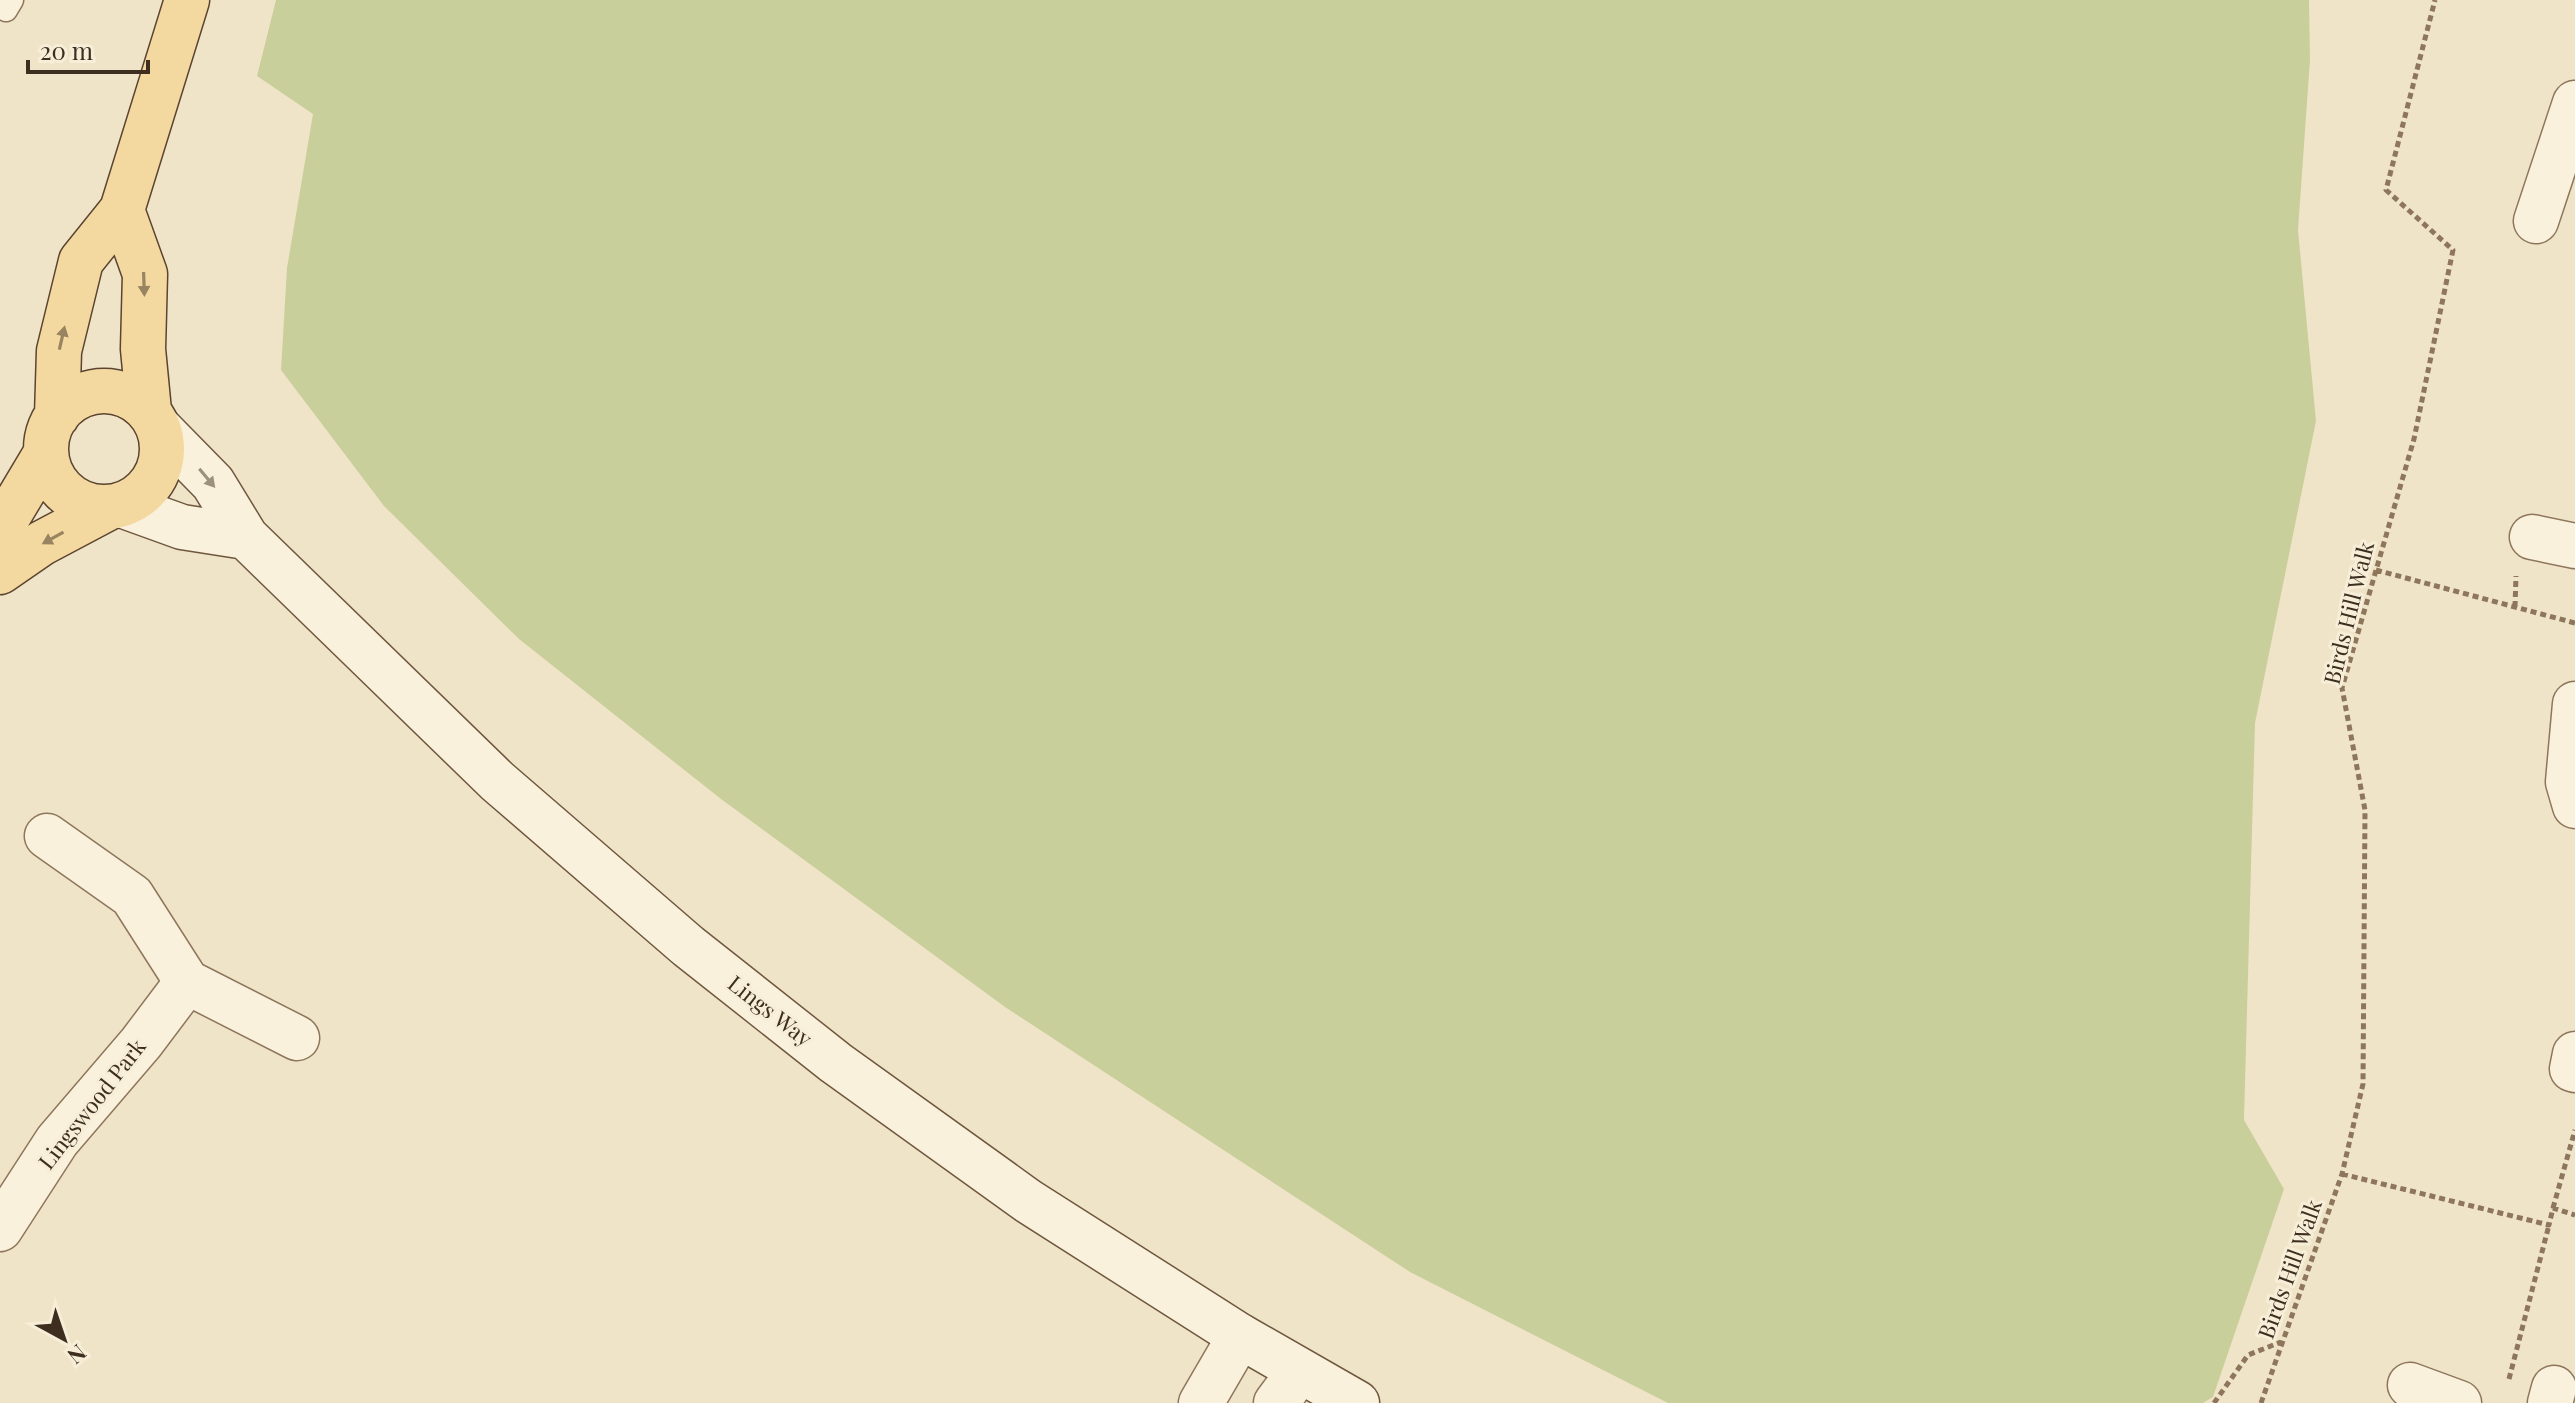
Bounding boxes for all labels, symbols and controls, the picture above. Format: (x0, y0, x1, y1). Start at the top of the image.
scale bar (28, 24, 148, 74)
text: 20 m (40, 34, 93, 66)
one-way arrow (138, 272, 151, 297)
one-way arrow (56, 326, 69, 351)
one-way arrow (198, 468, 215, 488)
one-way arrow (41, 531, 64, 544)
street label: Birds Hill Walk (2316, 538, 2380, 687)
street label: Lings Way (722, 968, 819, 1053)
street label: Lingswood Park (31, 1032, 152, 1175)
street label: Birds Hill Walk (2250, 1195, 2328, 1342)
north arrow (24, 1299, 104, 1379)
text: N (62, 1338, 93, 1372)

